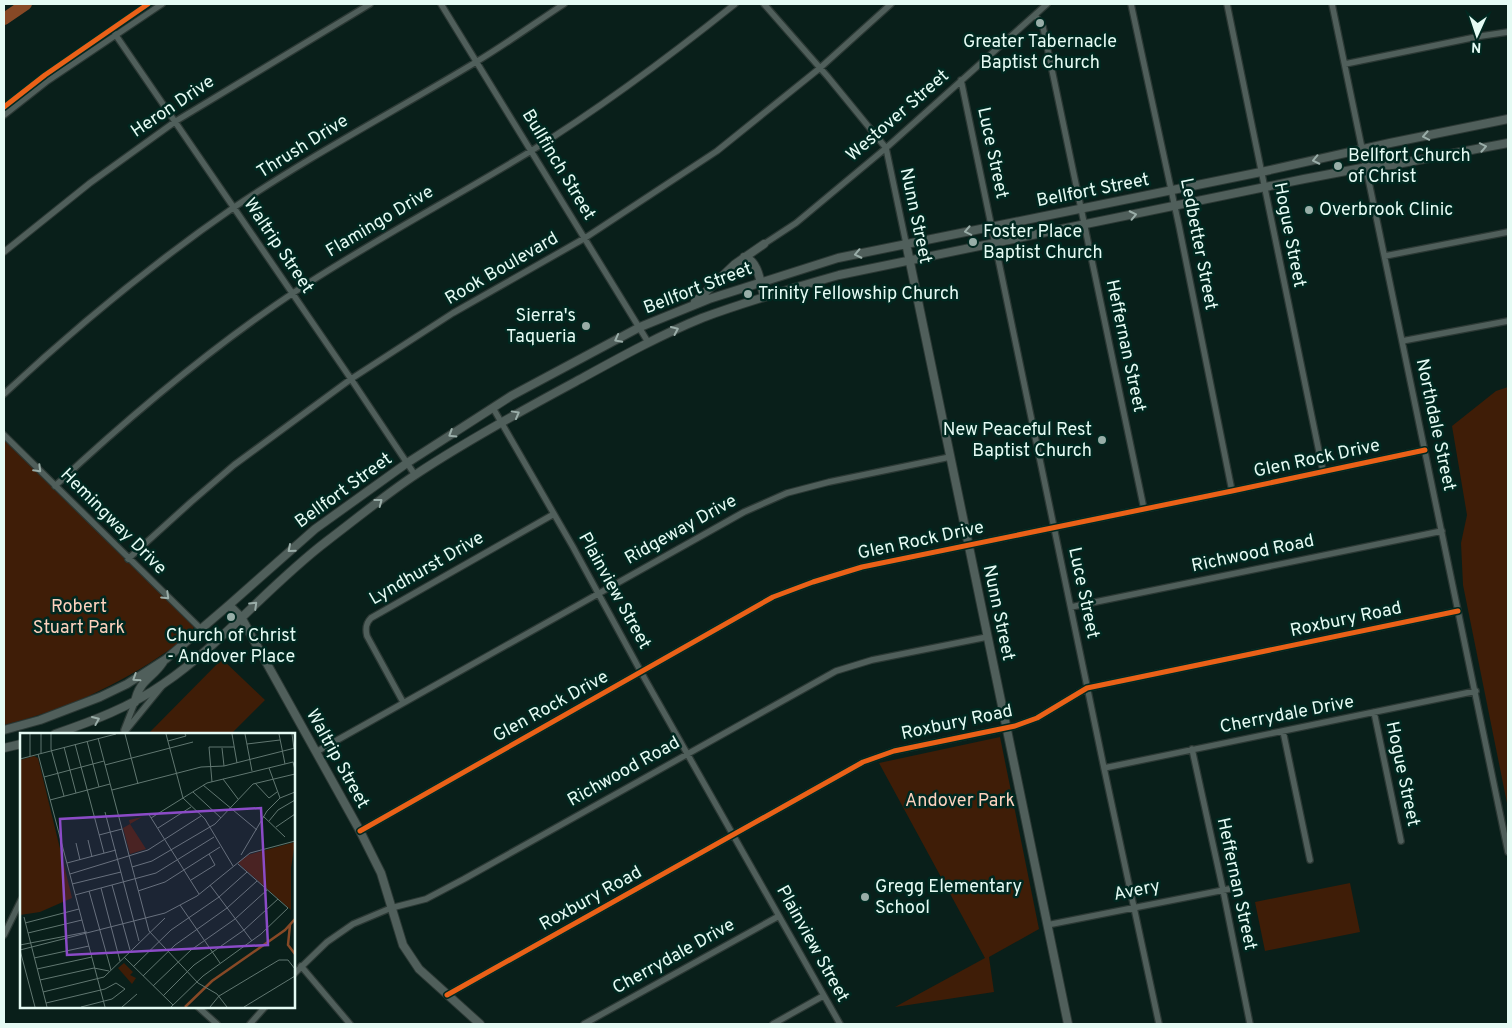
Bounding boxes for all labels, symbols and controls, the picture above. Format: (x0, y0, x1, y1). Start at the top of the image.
north arrow (1452, 10, 1502, 60)
marker: Greater Tabernacle Baptist Church (1034, 17, 1046, 29)
place label: Greater Tabernacle Baptist Church (963, 31, 1117, 75)
text: N (1471, 38, 1482, 55)
street label: Westover Street (842, 65, 954, 167)
street label: Heron Drive (127, 71, 219, 143)
street label: Bullfinch Street (516, 105, 600, 225)
street label: Luce Street (971, 105, 1013, 201)
street label: Thrush Drive (253, 110, 353, 184)
one-way arrow (1422, 130, 1431, 140)
one-way arrow (1479, 142, 1488, 152)
place label: Bellfort Church of Christ (1348, 145, 1471, 189)
one-way arrow (1311, 155, 1320, 165)
marker: Bellfort Church of Christ (1332, 160, 1344, 172)
street label: Nunn Street (894, 166, 936, 266)
street label: Bellfort Street (1035, 169, 1151, 213)
street label: Ledbetter Street (1174, 176, 1222, 312)
street label: Hogue Street (1268, 180, 1310, 290)
street label: Flamingo Drive (322, 181, 438, 263)
street label: Waltrip Street (238, 194, 318, 298)
place label: Overbrook Clinic (1319, 199, 1453, 222)
marker: Overbrook Clinic (1303, 204, 1315, 216)
one-way arrow (1129, 210, 1137, 221)
place label: Foster Place Baptist Church (983, 221, 1103, 265)
one-way arrow (964, 226, 972, 236)
street label: Rook Boulevard (441, 227, 563, 311)
marker: Foster Place Baptist Church (967, 236, 979, 248)
one-way arrow (854, 248, 863, 258)
street label: Bellfort Street (640, 258, 756, 320)
street label: Heffernan Street (1100, 278, 1150, 414)
place label: Trinity Fellowship Church (758, 283, 959, 306)
marker: Trinity Fellowship Church (742, 288, 754, 300)
place label: Sierra's Taqueria (506, 305, 576, 349)
marker: Sierra's Taqueria (580, 320, 592, 332)
one-way arrow (670, 326, 679, 337)
one-way arrow (614, 333, 623, 343)
street label: Northdale Street (1410, 357, 1460, 493)
one-way arrow (510, 410, 519, 420)
place label: New Peaceful Rest Baptist Church (943, 419, 1092, 463)
one-way arrow (448, 428, 457, 438)
marker: New Peaceful Rest Baptist Church (1096, 434, 1108, 446)
street label: Glen Rock Drive (1252, 434, 1382, 484)
street label: Bellfort Street (291, 448, 397, 534)
one-way arrow (33, 464, 42, 473)
street label: Hemingway Drive (55, 464, 171, 580)
street label: Ridgeway Drive (621, 490, 741, 570)
one-way arrow (373, 499, 383, 508)
street label: Glen Rock Drive (856, 516, 986, 566)
street label: Lyndhurst Drive (366, 527, 488, 611)
street label: Plainview Street (572, 529, 656, 653)
street label: Richwood Road (1190, 530, 1316, 578)
one-way arrow (288, 544, 297, 553)
street label: Luce Street (1062, 545, 1104, 641)
street label: Nunn Street (977, 563, 1019, 663)
one-way arrow (161, 590, 170, 599)
park label: Robert Stuart Park (33, 596, 125, 640)
street label: Roxbury Road (1288, 597, 1404, 643)
one-way arrow (248, 602, 257, 611)
marker: Church of Christ - Andover Place (225, 611, 237, 623)
place label: Church of Christ - Andover Place (166, 625, 296, 669)
street label: Glen Rock Drive (489, 666, 613, 748)
one-way arrow (132, 672, 141, 681)
street label: Cherrydale Drive (1218, 691, 1356, 739)
street label: Roxbury Road (899, 700, 1015, 746)
street label: Waltrip Street (300, 705, 374, 813)
one-way arrow (91, 715, 100, 726)
street label: Hogue Street (1380, 719, 1424, 829)
street label: Richwood Road (564, 732, 684, 812)
inset map (20, 733, 295, 1008)
park label: Andover Park (905, 790, 1015, 813)
street label: Heffernan Street (1211, 816, 1261, 952)
street label: Roxbury Road (536, 861, 646, 937)
street label: Avery (1112, 875, 1162, 907)
place label: Gregg Elementary School (875, 876, 1022, 920)
street label: Plainview Street (770, 882, 854, 1006)
marker: Gregg Elementary School (859, 891, 871, 903)
street label: Cherrydale Drive (609, 914, 739, 1000)

